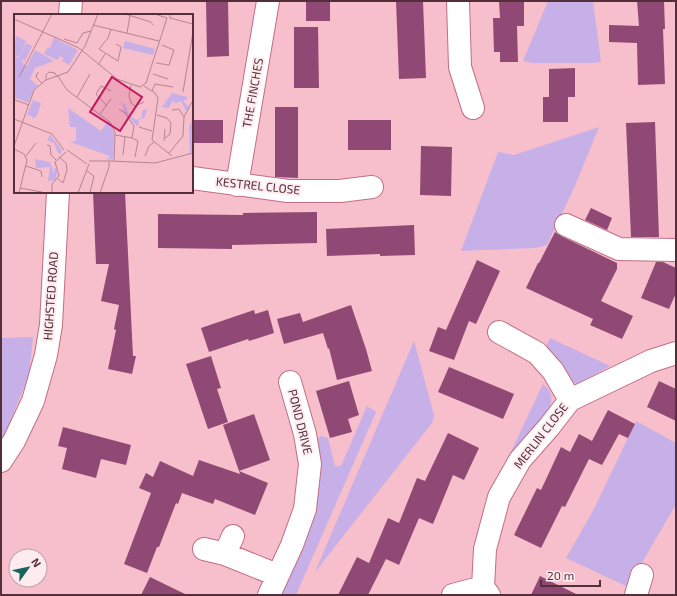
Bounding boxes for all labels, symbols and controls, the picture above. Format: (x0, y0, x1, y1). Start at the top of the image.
inset map (14, 14, 193, 193)
street label: THE FINCHES (239, 57, 265, 129)
street label: KESTREL CLOSE (215, 174, 301, 196)
street label: HIGHSTED ROAD (40, 251, 60, 341)
street label: POND DRIVE (286, 388, 316, 456)
street label: MERLIN CLOSE (510, 400, 570, 471)
north arrow (8, 548, 48, 588)
text: N (29, 555, 44, 569)
scale bar (541, 562, 600, 588)
text: 20 m (547, 568, 574, 582)

